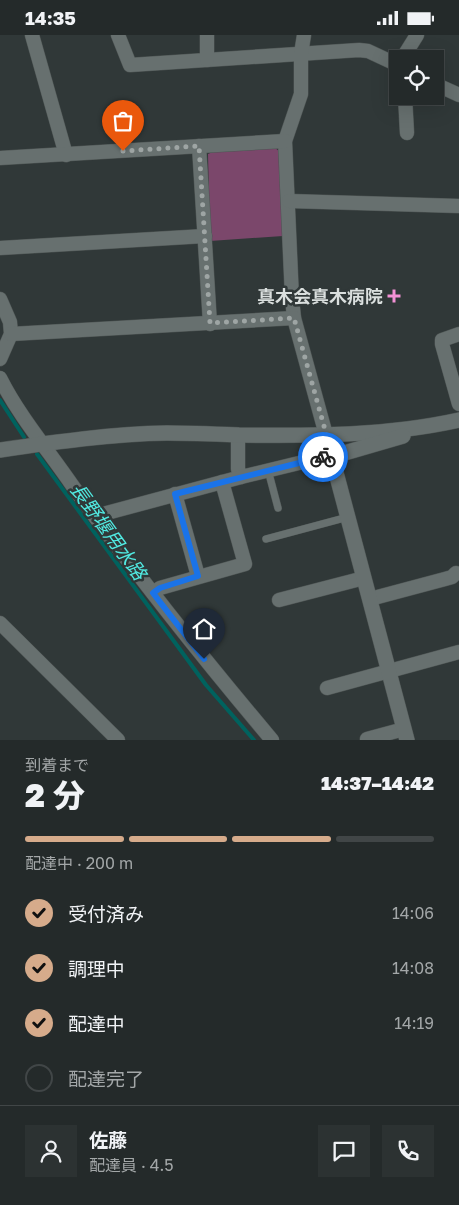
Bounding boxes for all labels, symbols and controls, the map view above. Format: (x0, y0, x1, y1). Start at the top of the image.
text: 14:35 (25, 6, 76, 29)
map controls (389, 50, 444, 105)
button: locate (389, 50, 444, 105)
pin (102, 100, 144, 151)
icon: bag (109, 107, 137, 135)
place label: 真木会真木病院 (257, 285, 383, 307)
marker: 真木会真木病院 (387, 289, 401, 303)
courier (298, 432, 348, 482)
icon: bike (309, 443, 337, 471)
water label: 長野堰用水路 (66, 478, 153, 585)
pin (183, 608, 225, 659)
icon: home (190, 615, 218, 643)
text: 到着まで (25, 755, 89, 775)
text: 14:37–14:42 (321, 771, 434, 794)
text: 2 分 (25, 776, 85, 814)
text: 配達中 · 200 m (25, 853, 133, 873)
icon: check (25, 899, 53, 927)
text: 受付済み (68, 902, 144, 925)
text: 14:06 (392, 903, 434, 923)
icon: check (25, 954, 53, 982)
text: 調理中 (68, 957, 125, 980)
text: 14:08 (392, 958, 434, 978)
icon: check (25, 1009, 53, 1037)
text: 配達中 (68, 1012, 125, 1035)
text: 14:19 (394, 1013, 434, 1033)
text: 配達完了 (68, 1067, 144, 1090)
button: person (25, 1125, 77, 1177)
button: chat (318, 1125, 370, 1177)
button: phone (382, 1125, 434, 1177)
text: 佐藤 (89, 1128, 127, 1151)
text: 配達員 · 4.5 (89, 1155, 174, 1175)

